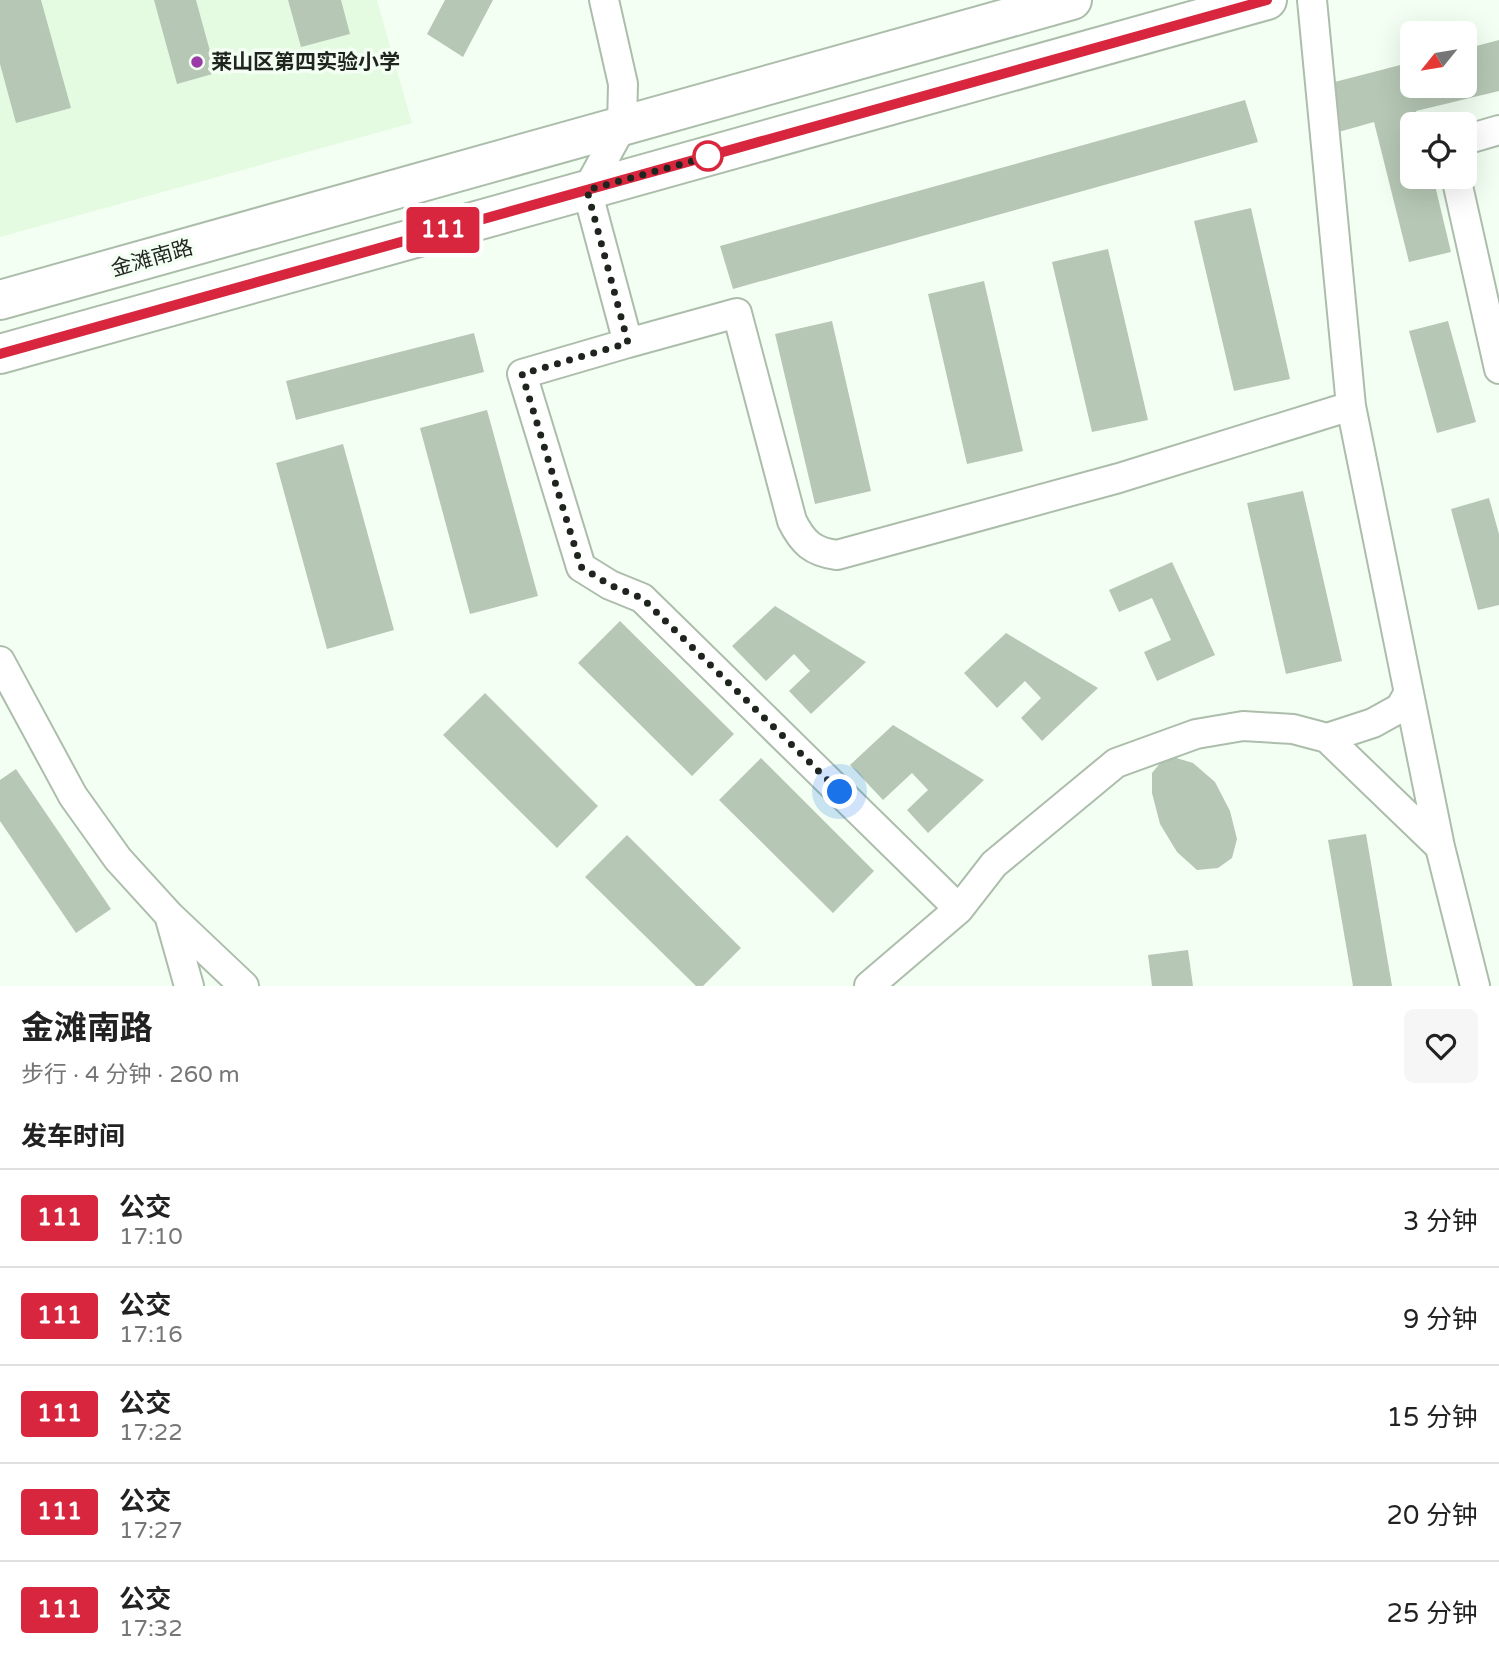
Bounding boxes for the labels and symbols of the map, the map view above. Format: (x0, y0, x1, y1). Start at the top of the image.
north arrow (1400, 21, 1477, 98)
place label: 莱山区第四实验小学 (211, 50, 400, 75)
marker: 莱山区第四实验小学 (189, 54, 205, 70)
unlabelled marker (693, 141, 723, 171)
line badge: 111 (403, 207, 483, 253)
street label: 金滩南路 (108, 235, 196, 282)
your location (822, 774, 857, 809)

